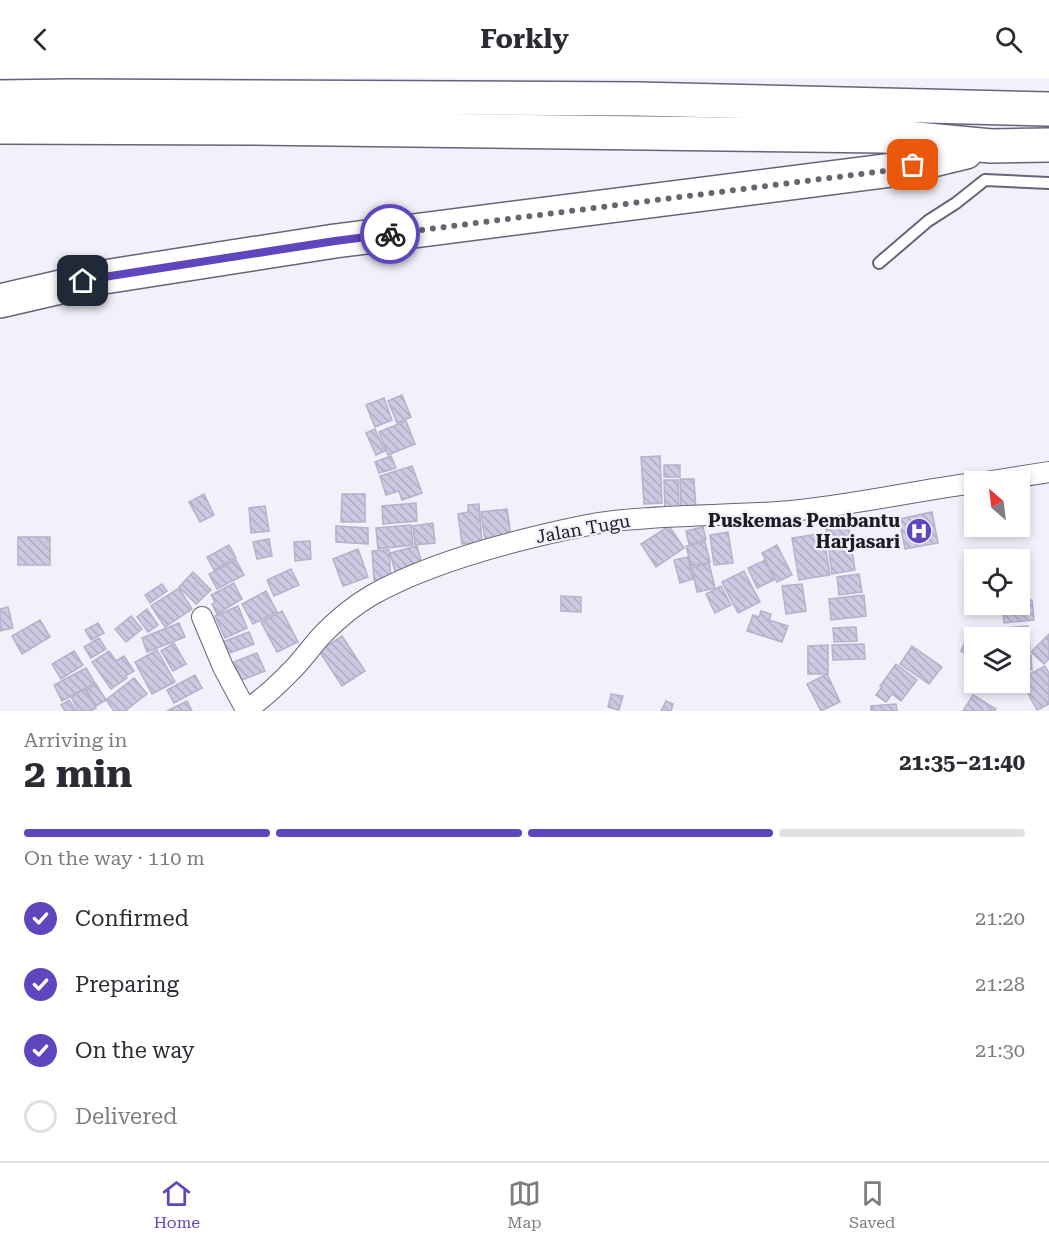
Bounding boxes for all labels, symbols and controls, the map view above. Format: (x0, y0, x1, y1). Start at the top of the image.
icon: back (24, 23, 57, 56)
text: Forkly (480, 23, 569, 55)
icon: search (992, 23, 1025, 56)
pin (887, 139, 938, 190)
icon: bag (896, 148, 929, 181)
courier (360, 204, 420, 264)
icon: bike (374, 218, 407, 251)
pin (57, 255, 108, 306)
icon: home (66, 264, 99, 297)
north arrow (964, 471, 1030, 537)
map controls (964, 471, 1030, 693)
street label: Jalan Tugu (534, 510, 632, 547)
place label: Puskemas Pembantu Harjasari (708, 510, 900, 552)
hospital icon: Puskemas Pembantu Harjasari (904, 516, 934, 546)
button: locate (964, 549, 1030, 615)
button: layers (964, 627, 1030, 693)
text: Arriving in (24, 728, 127, 752)
text: 21:35–21:40 (899, 750, 1025, 775)
text: 2 min (24, 751, 132, 797)
text: On the way · 110 m (24, 846, 205, 870)
icon: check (24, 902, 57, 935)
text: Confirmed (75, 906, 189, 931)
text: 21:20 (975, 906, 1025, 930)
icon: check (24, 968, 57, 1001)
text: Preparing (75, 972, 179, 997)
text: 21:28 (975, 972, 1025, 996)
icon: check (24, 1034, 57, 1067)
text: On the way (75, 1038, 195, 1063)
text: 21:30 (975, 1038, 1025, 1062)
text: Delivered (75, 1104, 177, 1129)
tab: Home (154, 1177, 200, 1232)
tab: Map (507, 1177, 542, 1232)
tab: Saved (849, 1177, 895, 1232)

